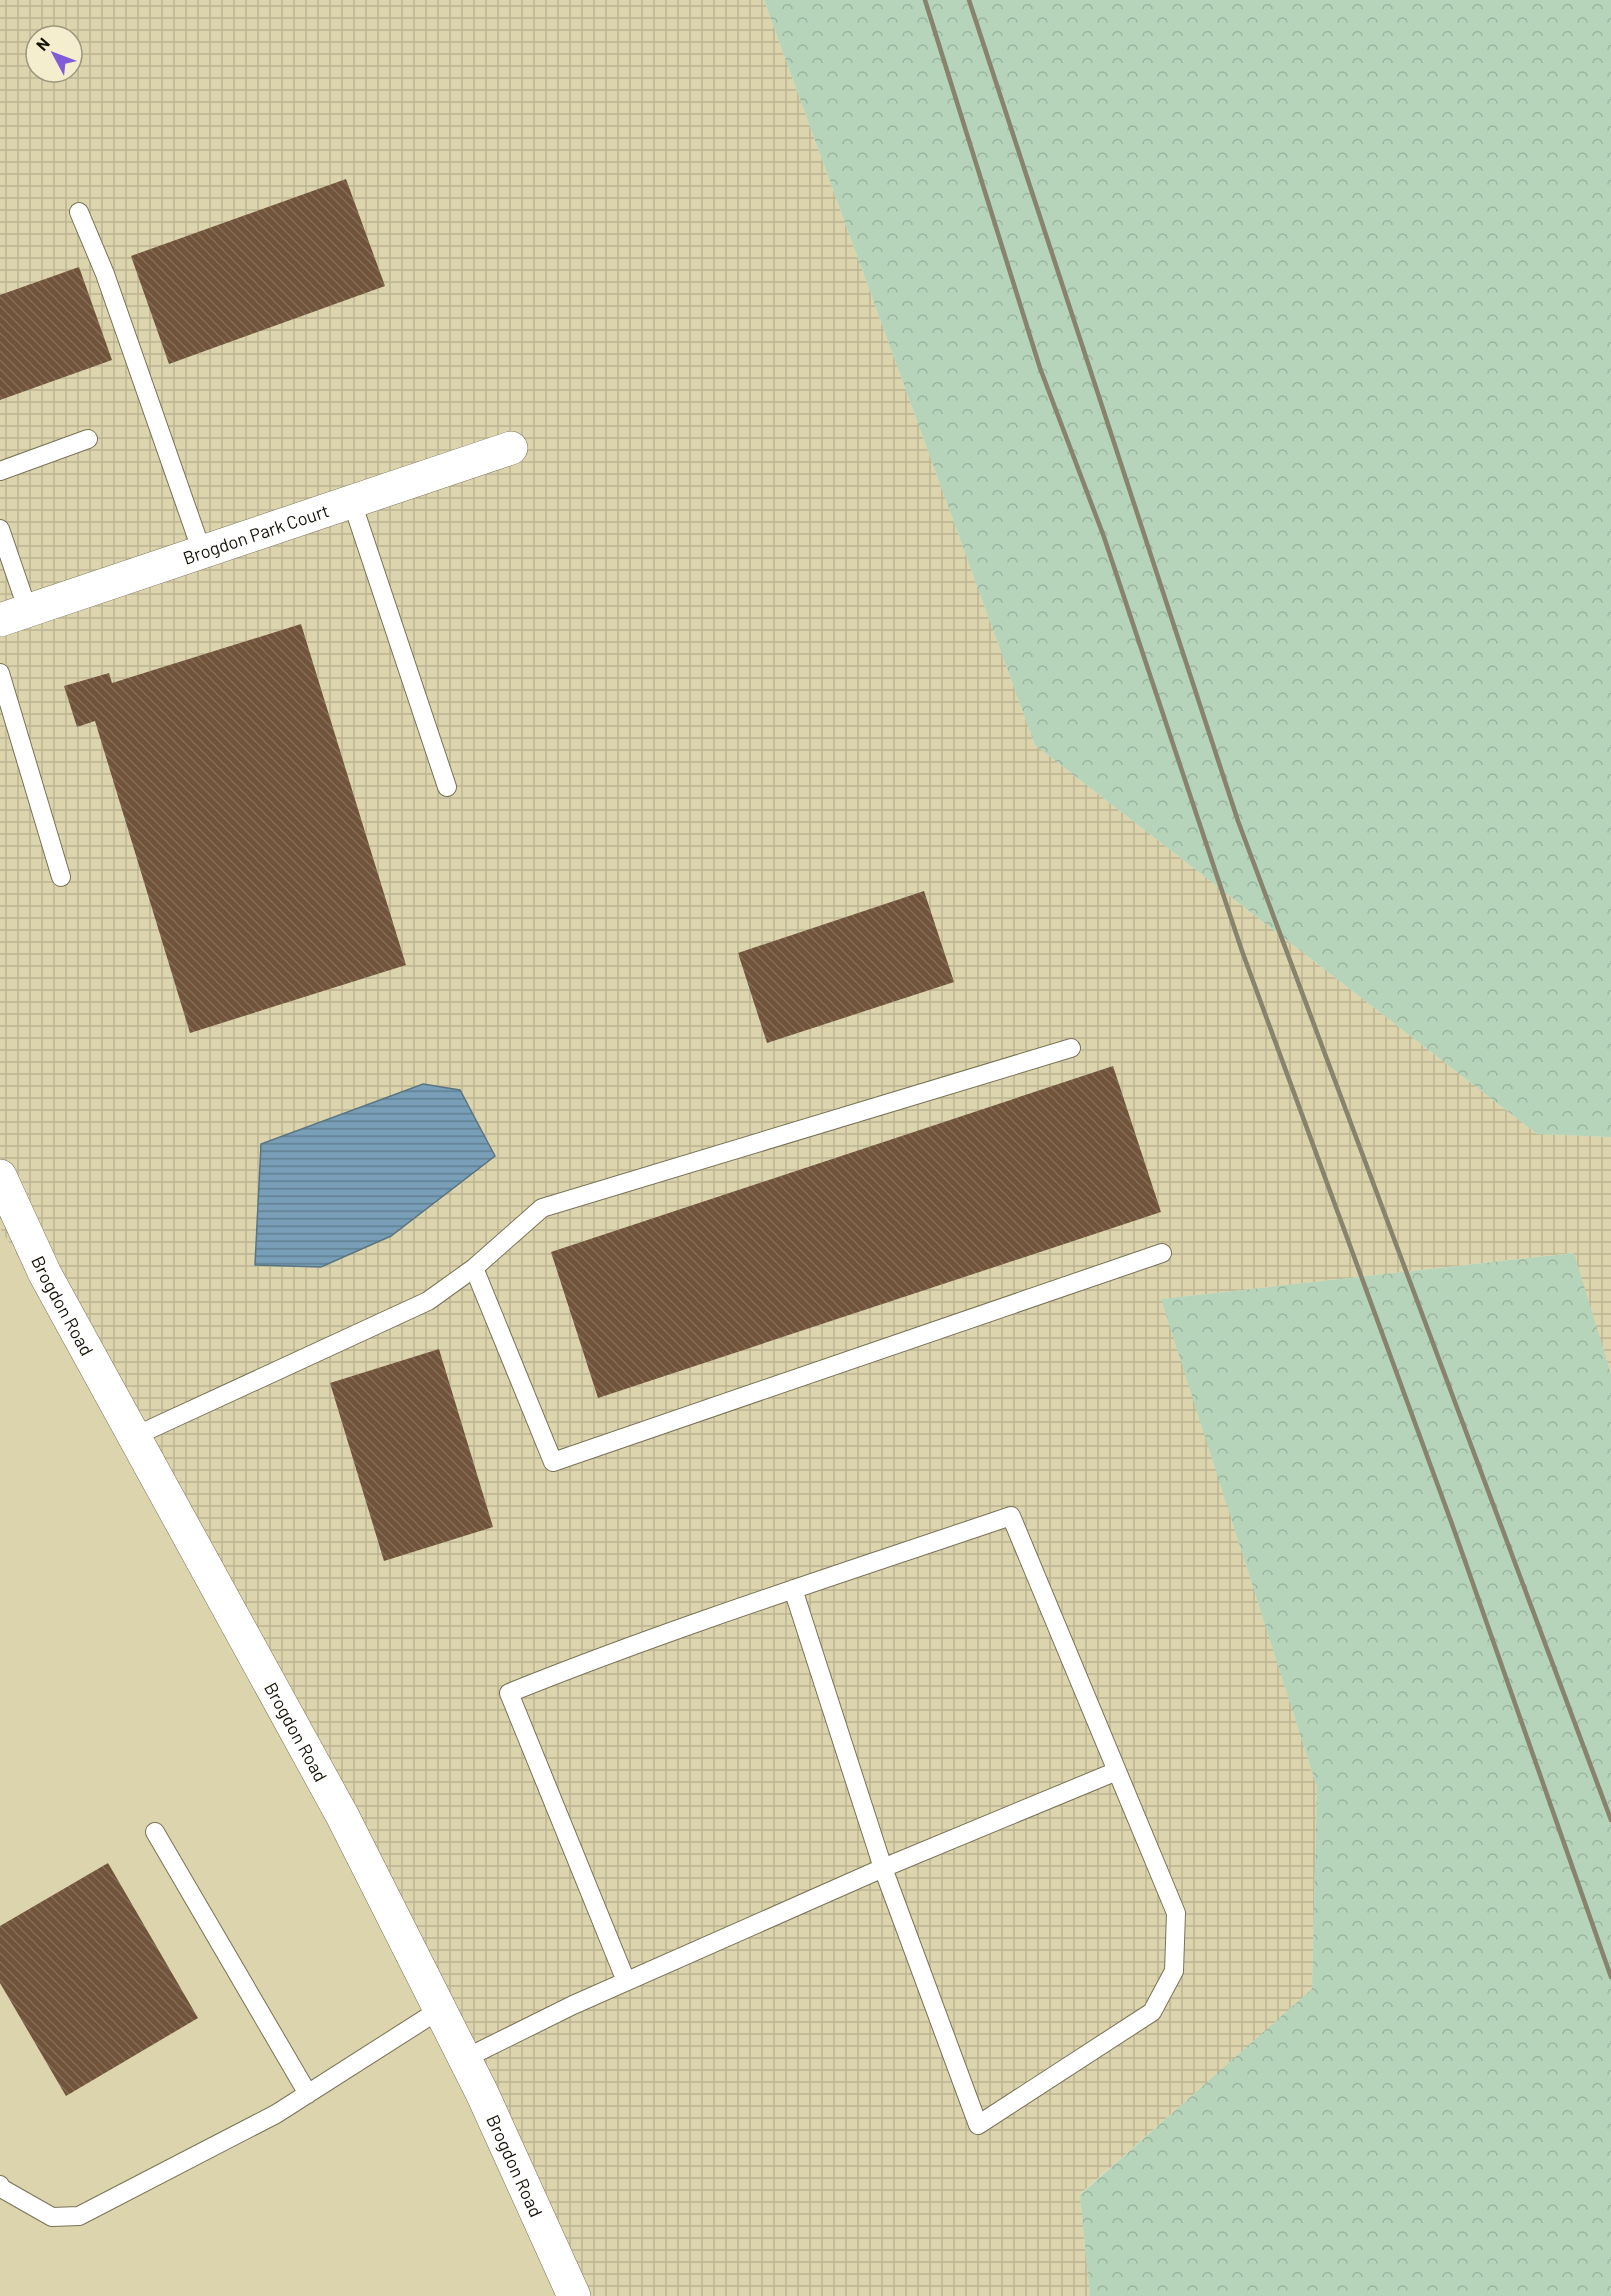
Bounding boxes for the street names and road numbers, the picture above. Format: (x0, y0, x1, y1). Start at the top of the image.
street label: Brogdon Park Court (180, 499, 332, 569)
street label: Brogdon Road (27, 1252, 98, 1359)
street label: Brogdon Road (260, 1678, 332, 1785)
street label: Brogdon Road (482, 2111, 548, 2220)

